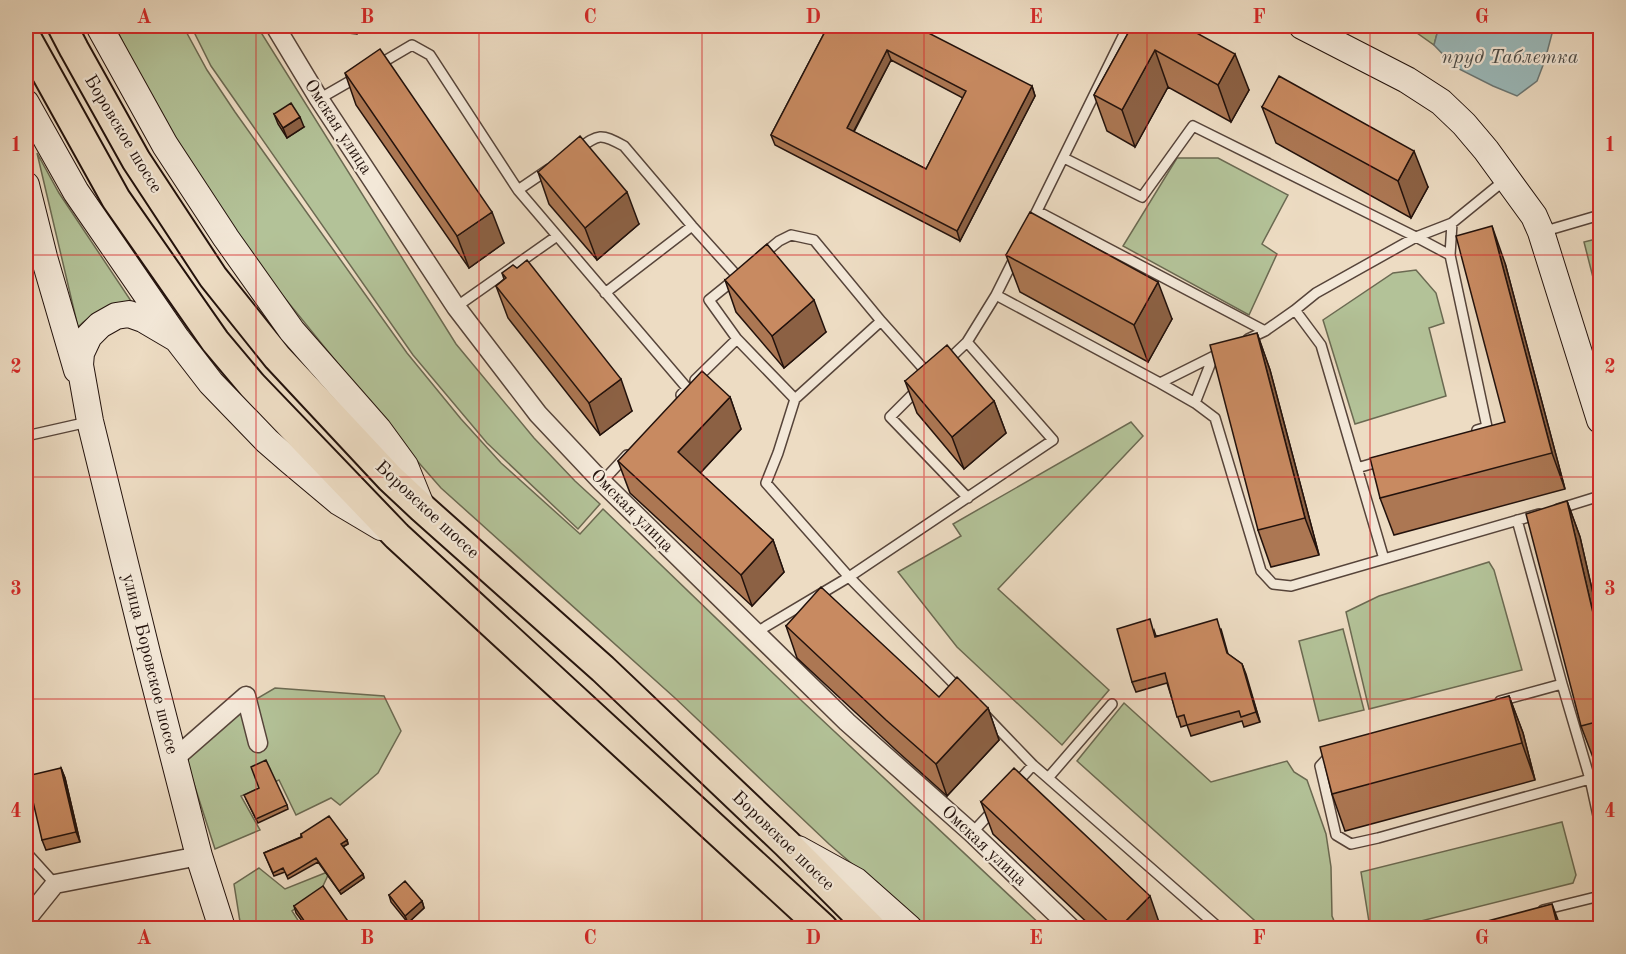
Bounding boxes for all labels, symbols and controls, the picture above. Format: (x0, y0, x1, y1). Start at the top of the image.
text: A (136, 8, 152, 28)
text: B (360, 8, 374, 28)
text: C (583, 8, 597, 28)
text: D (805, 8, 821, 28)
text: E (1029, 8, 1043, 28)
text: F (1252, 8, 1266, 28)
text: G (1475, 8, 1489, 28)
water label: пруд Таблетка (1442, 48, 1579, 68)
street label: Боровское шоссе (81, 72, 165, 196)
street label: Омская улица (301, 76, 375, 178)
text: 1 (10, 136, 22, 156)
text: 1 (1604, 136, 1616, 156)
text: 2 (10, 358, 22, 378)
text: 2 (1604, 358, 1616, 378)
street label: Боровское шоссе (372, 458, 482, 562)
street label: Омская улица (587, 466, 677, 556)
street label: улица Боровское шоссе (119, 572, 181, 756)
text: 3 (10, 580, 22, 600)
text: 3 (1604, 580, 1616, 600)
street label: Боровское шоссе (728, 788, 838, 894)
text: 4 (10, 802, 22, 822)
street label: Омская улица (938, 802, 1030, 890)
text: 4 (1604, 802, 1616, 822)
text: A (136, 929, 152, 949)
text: B (360, 929, 374, 949)
text: C (583, 929, 597, 949)
text: D (805, 929, 821, 949)
text: E (1029, 929, 1043, 949)
text: F (1252, 929, 1266, 949)
text: G (1475, 929, 1489, 949)

